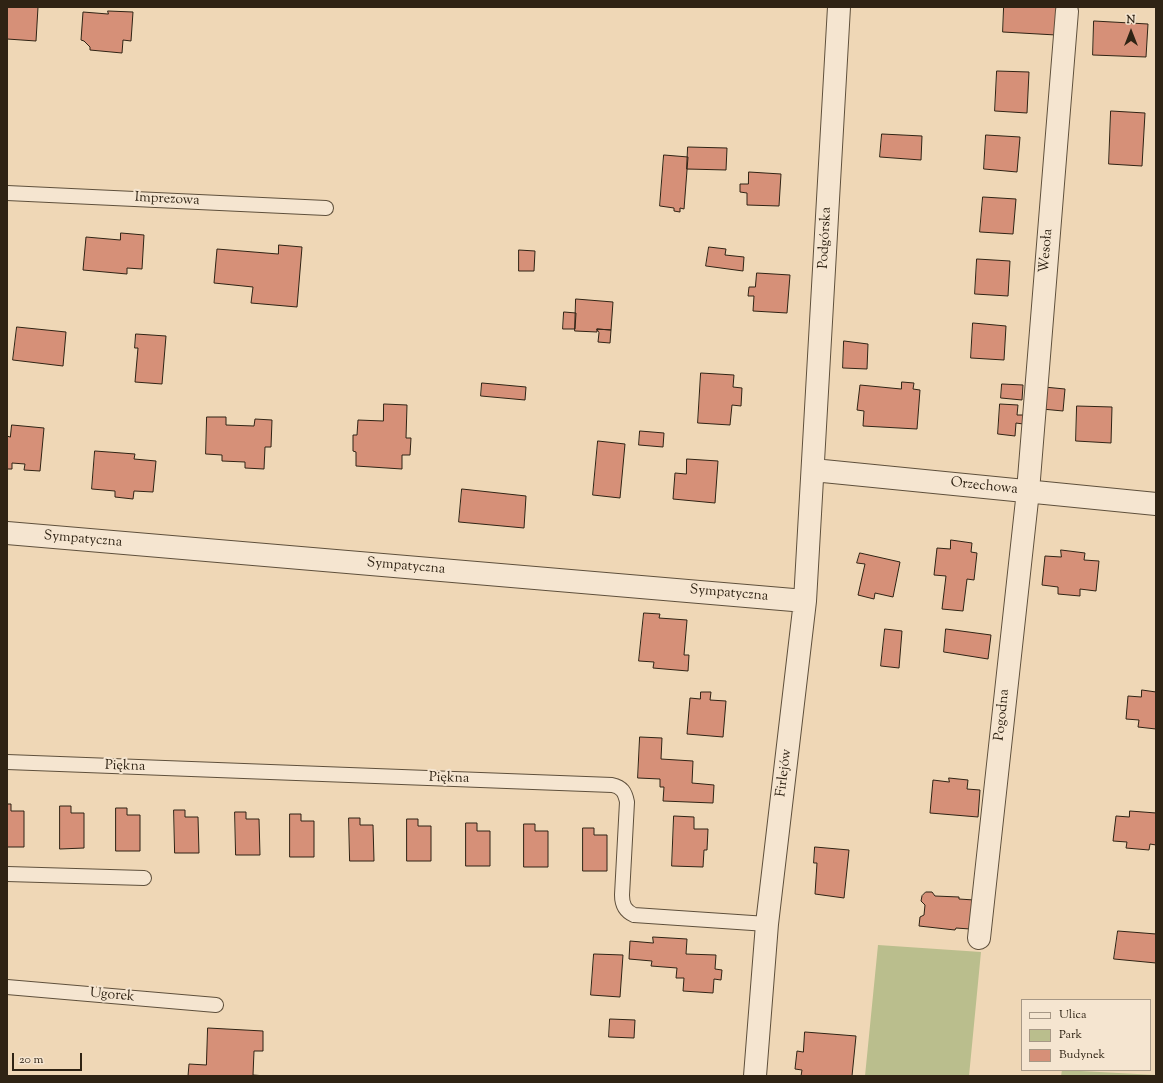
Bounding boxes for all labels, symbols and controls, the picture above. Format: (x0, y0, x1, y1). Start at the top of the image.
north arrow (1111, 12, 1151, 52)
text: N (1127, 12, 1135, 28)
street label: Imprezowa (134, 190, 200, 210)
street label: Podgórska (816, 207, 836, 269)
street label: Wesoła (1037, 228, 1057, 274)
street label: Orzechowa (950, 475, 1018, 499)
street label: Sympatyczna (43, 528, 123, 552)
street label: Sympatyczna (366, 555, 446, 579)
street label: Sympatyczna (689, 582, 769, 606)
street label: Pogodna (992, 688, 1014, 742)
street label: Firlejów (774, 748, 796, 798)
street label: Piękna (105, 758, 145, 776)
street label: Piękna (429, 770, 469, 788)
street label: Ugorek (89, 986, 135, 1006)
legend (1021, 999, 1151, 1071)
text: Ulica (1059, 1006, 1086, 1024)
text: Park (1059, 1026, 1082, 1044)
scale bar (14, 1045, 84, 1071)
text: Budynek (1059, 1046, 1105, 1064)
text: 20 m (19, 1051, 43, 1069)

